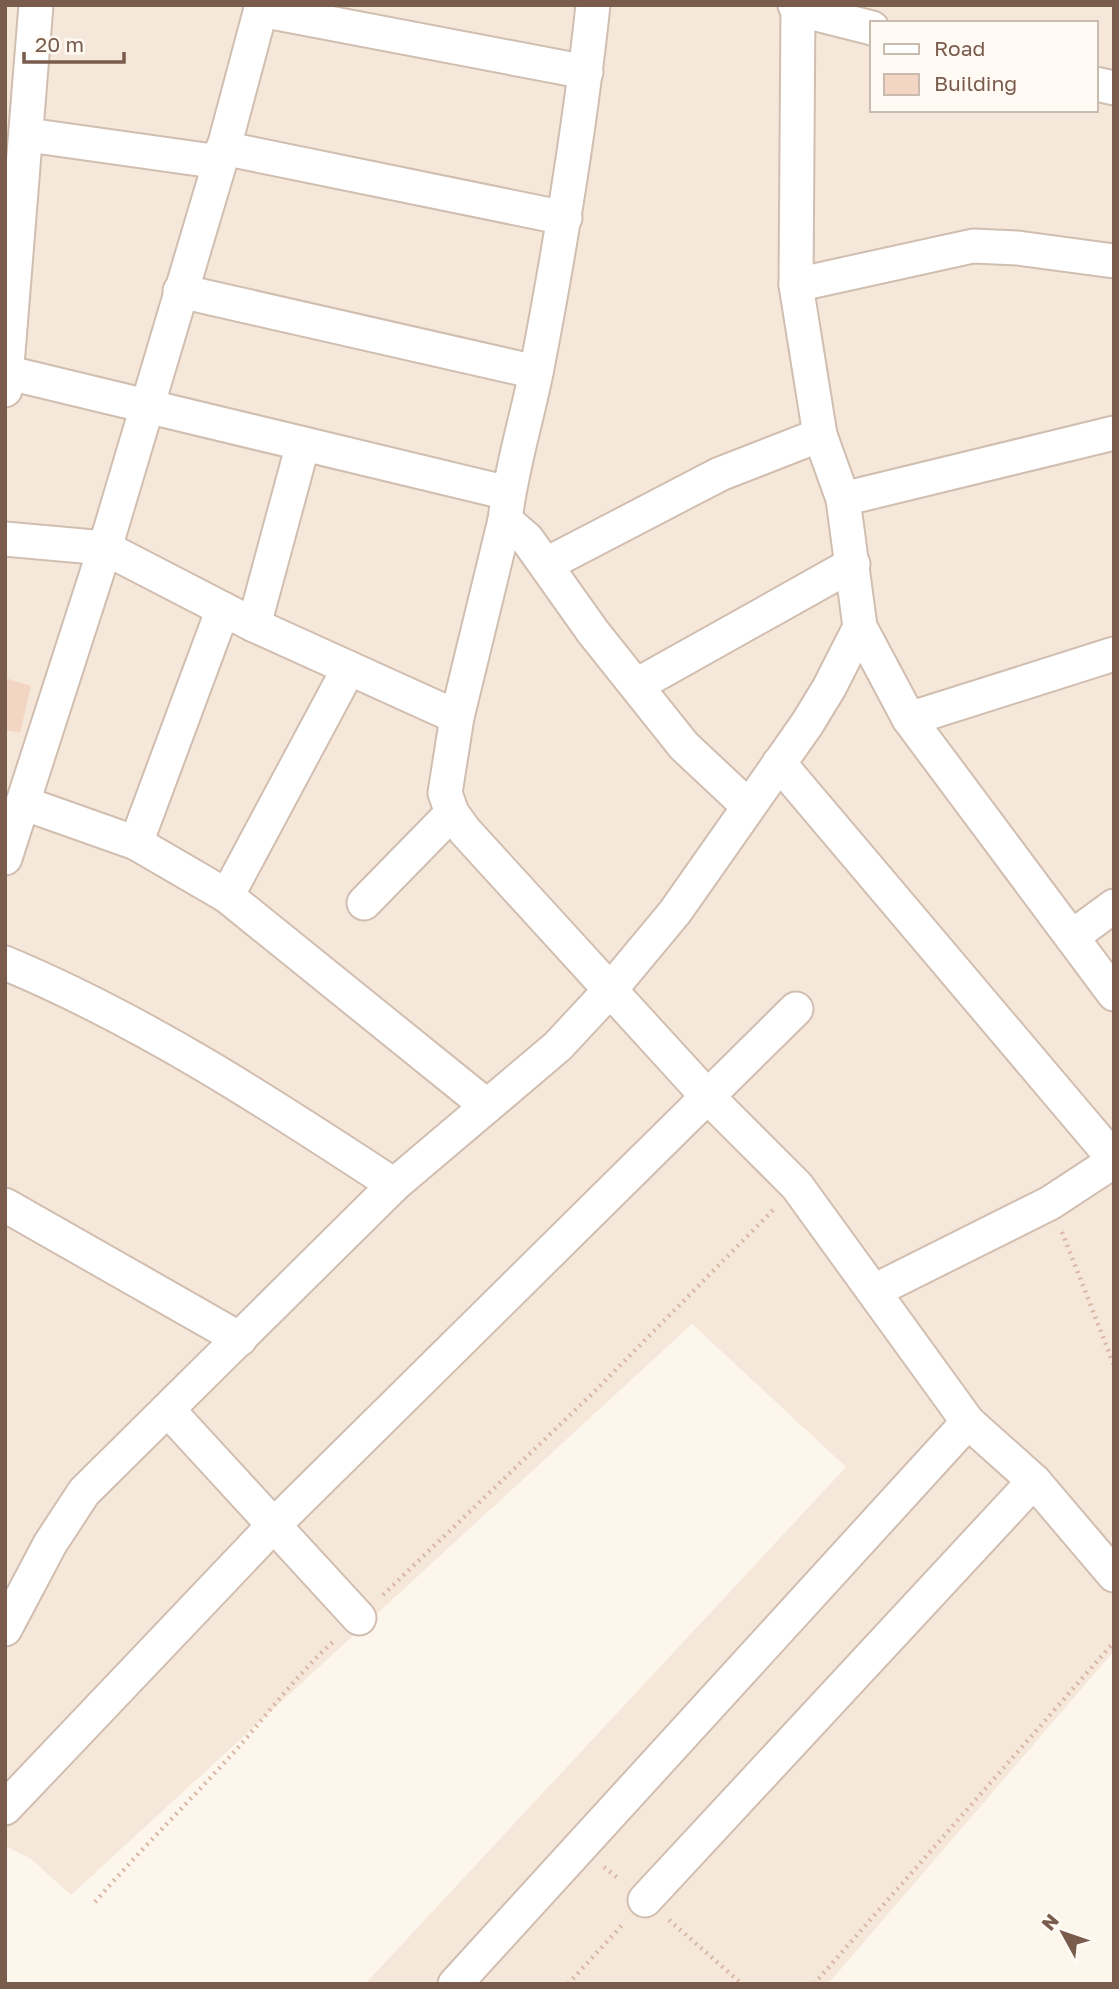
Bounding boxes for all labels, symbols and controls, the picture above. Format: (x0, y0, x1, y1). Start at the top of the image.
scale bar (24, 21, 124, 65)
legend (870, 21, 1098, 112)
text: 20 m (35, 31, 84, 57)
text: Road (934, 35, 985, 61)
text: Building (934, 70, 1017, 96)
north arrow (1028, 1898, 1098, 1968)
text: N (1036, 1909, 1063, 1935)

